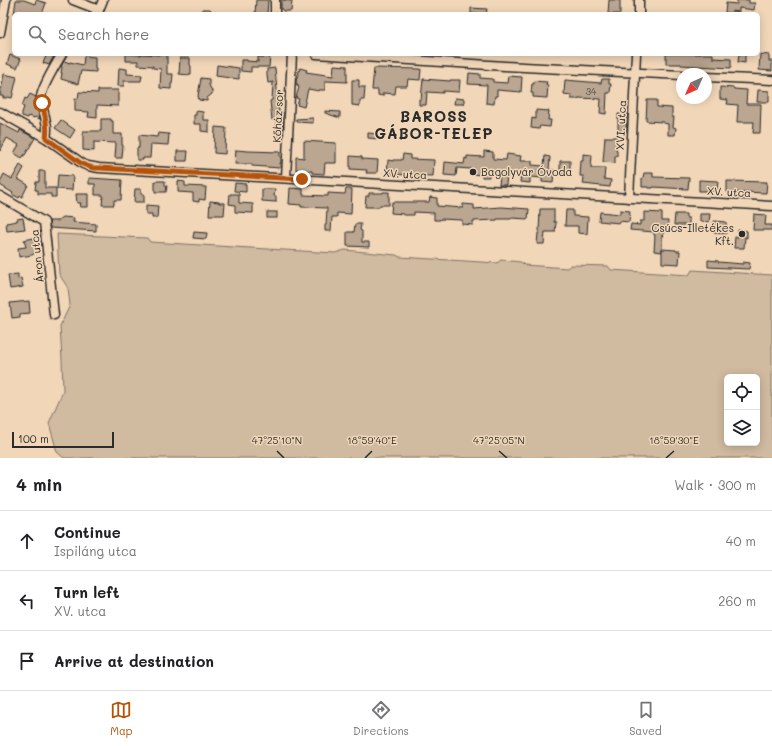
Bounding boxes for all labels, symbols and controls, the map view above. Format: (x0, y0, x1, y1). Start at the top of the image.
search box (12, 12, 760, 56)
icon: search (26, 23, 48, 45)
text: Search here (58, 24, 149, 44)
north arrow (676, 68, 712, 104)
house number: 34 (586, 86, 597, 97)
street label: Kőház sor (269, 89, 286, 143)
route start (33, 94, 51, 112)
street label: XVI. utca (612, 99, 629, 150)
district label: BAROSS GÁBOR-TELEP (374, 106, 494, 143)
place label: Bagolyvár Óvoda (481, 164, 572, 179)
street label: XV. utca (383, 165, 428, 182)
marker: Bagolyvár Óvoda (468, 167, 478, 177)
route end (293, 170, 311, 188)
street label: XV. utca (707, 183, 752, 200)
place label: Csúcs-Illetékes Kft. (652, 220, 734, 248)
street label: Áron utca (26, 229, 47, 283)
marker: Csúcs-Illetékes Kft. (737, 229, 747, 239)
map controls (724, 374, 760, 446)
button: locate (724, 374, 760, 410)
button: layers (724, 410, 760, 446)
scale bar (12, 430, 114, 449)
text: 100 m (18, 431, 49, 446)
text: 47°25'10"N (252, 433, 302, 447)
text: 18°59'40"E (347, 433, 397, 447)
text: 47°25'05"N (473, 433, 525, 447)
text: 18°59'30"E (649, 433, 699, 447)
text: 4 min (16, 473, 62, 495)
text: Walk · 300 m (674, 476, 756, 493)
text: Continue (54, 522, 121, 542)
icon: ahead (16, 530, 38, 552)
text: 40 m (726, 532, 756, 549)
text: Ispiláng utca (54, 542, 137, 559)
text: Turn left (54, 582, 119, 602)
icon: left (16, 590, 38, 612)
text: 260 m (718, 592, 756, 609)
text: XV. utca (54, 602, 106, 619)
icon: arrive (16, 650, 38, 672)
text: Arrive at destination (54, 651, 214, 671)
tab: Map (110, 699, 133, 738)
tab: Directions (353, 699, 409, 738)
tab: Saved (629, 699, 662, 738)

